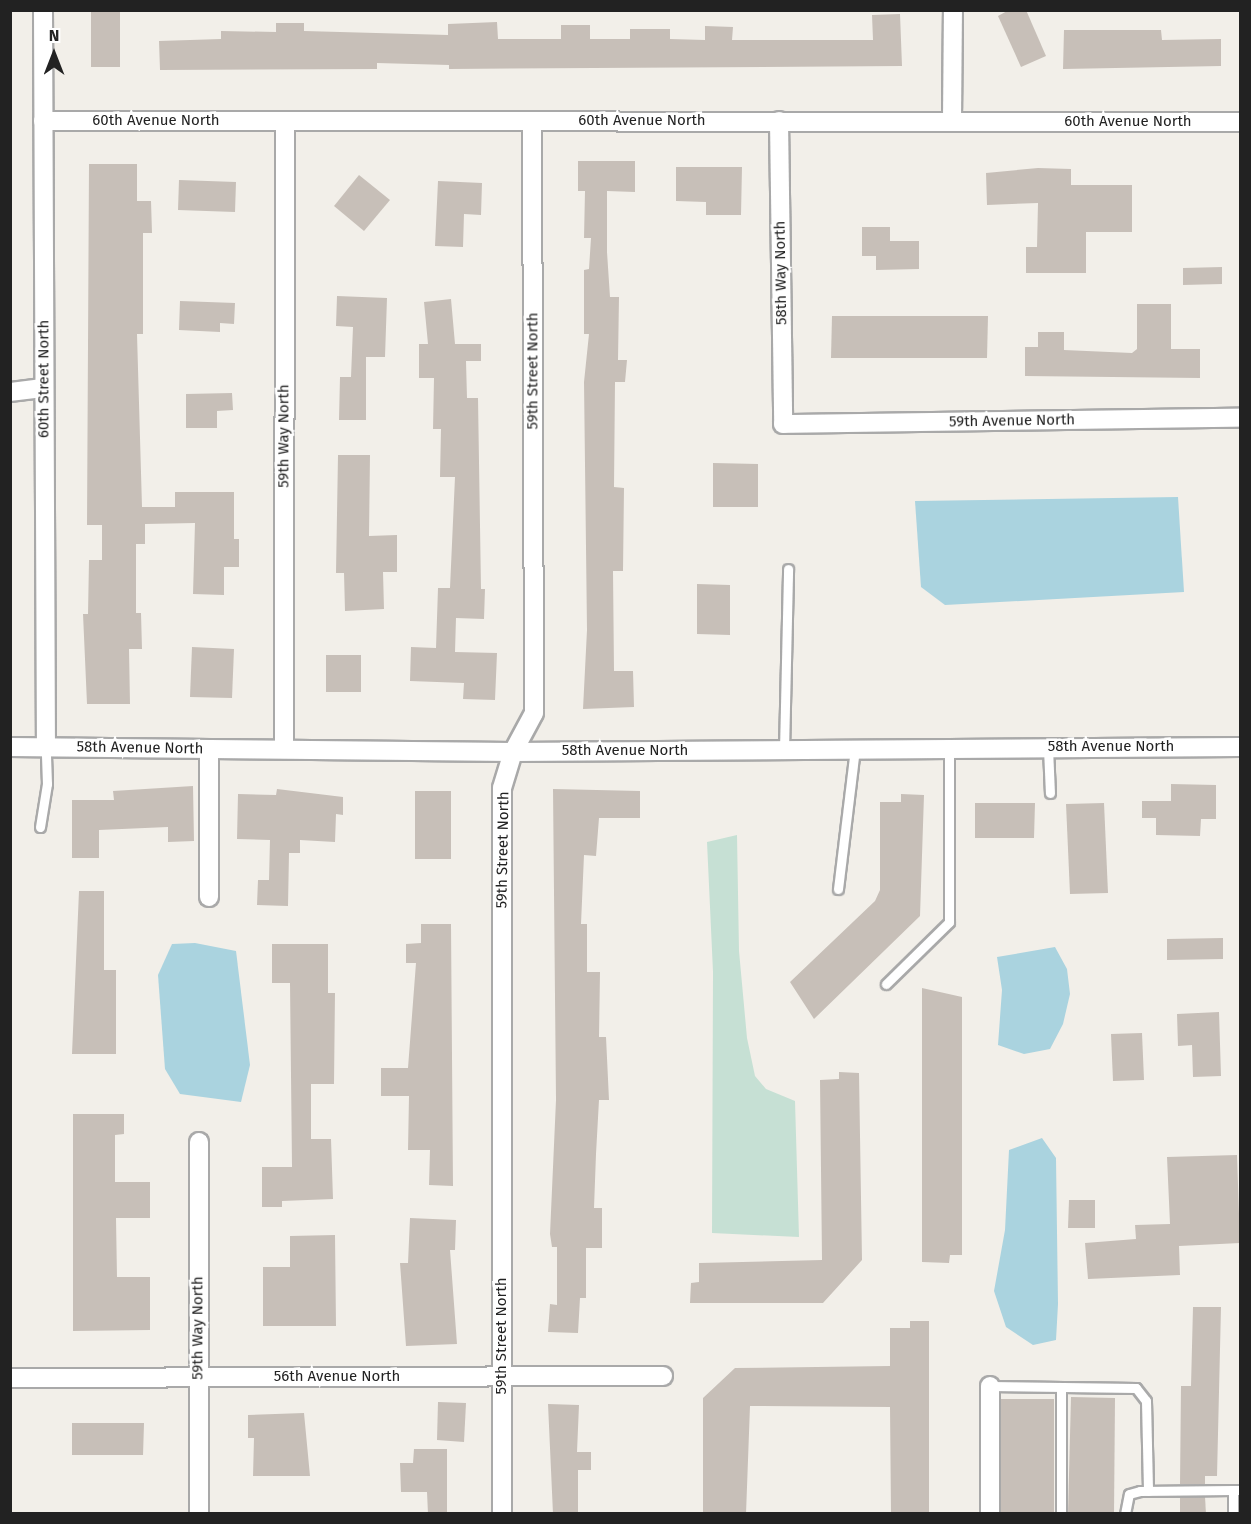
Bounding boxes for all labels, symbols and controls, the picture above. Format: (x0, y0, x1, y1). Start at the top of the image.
north arrow (24, 24, 84, 84)
text: N (49, 26, 59, 45)
street label: 60th Avenue North (92, 112, 220, 130)
street label: 60th Avenue North (578, 112, 706, 130)
street label: 60th Avenue North (1064, 113, 1192, 131)
street label: 58th Way North (771, 221, 791, 325)
street label: 59th Street North (524, 312, 542, 430)
street label: 60th Street North (35, 320, 53, 438)
street label: 59th Way North (275, 384, 293, 488)
street label: 59th Avenue North (949, 411, 1075, 431)
street label: 58th Avenue North (76, 738, 204, 758)
street label: 58th Avenue North (1048, 738, 1174, 756)
street label: 58th Avenue North (562, 742, 688, 760)
street label: 59th Street North (493, 791, 513, 909)
street label: 59th Way North (189, 1276, 207, 1380)
street label: 59th Street North (493, 1277, 511, 1395)
street label: 56th Avenue North (274, 1368, 400, 1386)

